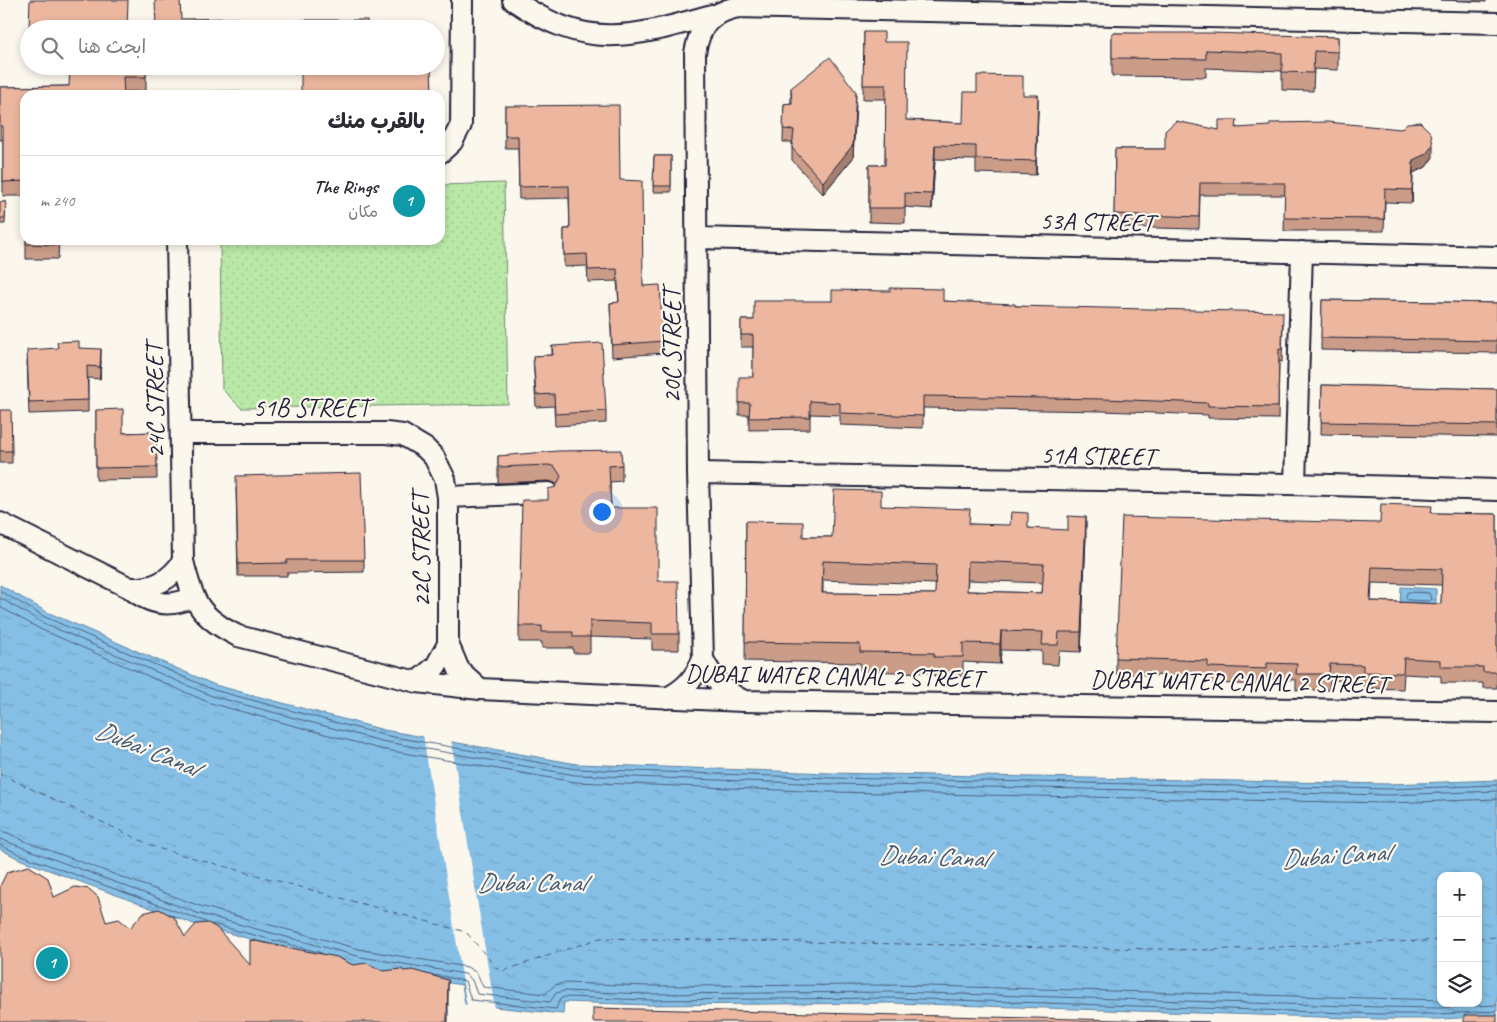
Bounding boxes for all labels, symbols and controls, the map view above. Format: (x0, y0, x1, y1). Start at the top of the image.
search box (20, 20, 445, 75)
icon: search (38, 34, 66, 62)
text: ابحث هنا (78, 35, 146, 59)
text: بالقرب منك (328, 108, 425, 134)
text: The Rings (314, 175, 378, 199)
text: 240 m (40, 191, 74, 211)
text: 1 (405, 191, 413, 211)
text: مكان (348, 202, 378, 222)
street label: 53A STREET (1040, 205, 1160, 239)
street label: 20C STREET (656, 282, 688, 403)
street label: 24C STREET (138, 337, 172, 459)
street label: 51B STREET (253, 392, 375, 424)
street label: 51A STREET (1041, 439, 1161, 473)
street label: 22C STREET (404, 486, 438, 608)
your location (589, 499, 615, 525)
street label: DUBAI WATER CANAL 2 STREET (685, 657, 989, 695)
street label: DUBAI WATER CANAL 2 STREET (1090, 663, 1394, 701)
water label: Dubai Canal (91, 713, 211, 787)
water label: Dubai Canal (1280, 835, 1398, 876)
water label: Dubai Canal (879, 838, 996, 875)
water label: Dubai Canal (477, 866, 593, 899)
map controls (1437, 872, 1482, 1007)
button: + (1437, 872, 1482, 917)
button: − (1437, 917, 1482, 962)
pin: 1 (36, 944, 68, 982)
button: layers (1437, 962, 1482, 1007)

